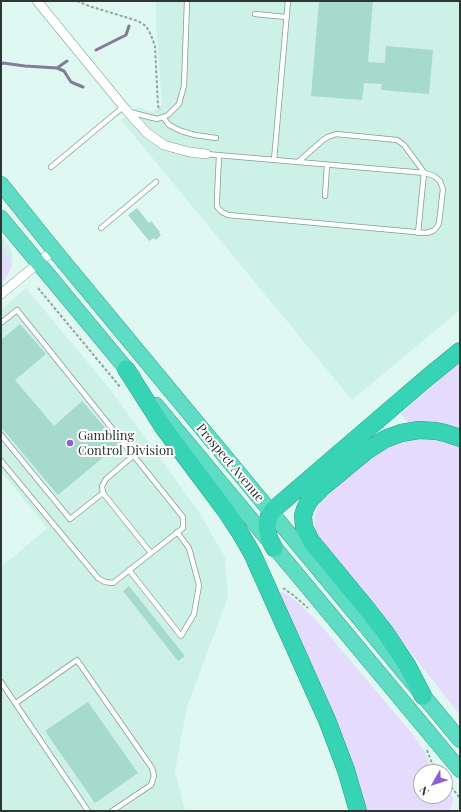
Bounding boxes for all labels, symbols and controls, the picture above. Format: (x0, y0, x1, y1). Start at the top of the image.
street label: Prospect Avenue (193, 421, 267, 505)
place label: Gambling Control Division (78, 428, 174, 459)
marker: Gambling Control Division (65, 438, 75, 448)
north arrow (413, 764, 453, 804)
text: N (416, 783, 432, 799)

